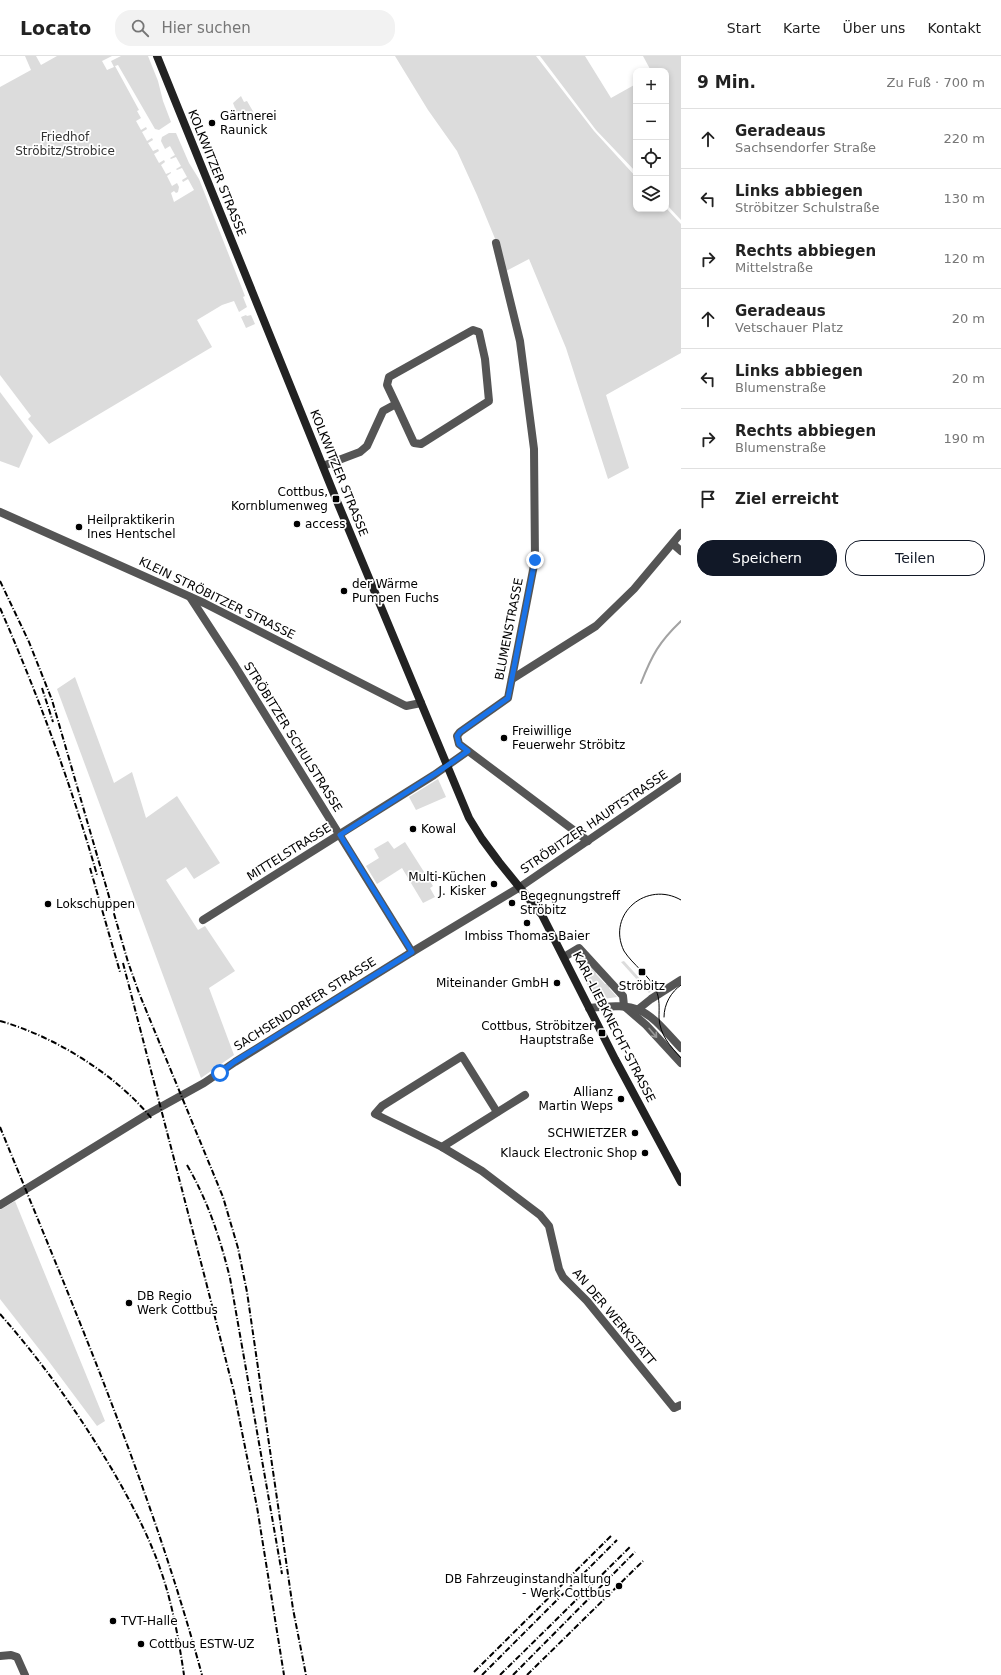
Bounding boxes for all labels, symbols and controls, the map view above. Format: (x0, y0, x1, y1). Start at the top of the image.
search box (115, 10, 395, 46)
text: Locato (20, 17, 91, 39)
icon: search (129, 17, 151, 39)
text: Hier suchen (161, 19, 251, 37)
text: Start (727, 20, 761, 36)
text: Karte (783, 20, 820, 36)
text: Über uns (842, 20, 905, 36)
text: Kontakt (927, 20, 981, 36)
map controls (633, 68, 669, 212)
button: + (633, 68, 669, 104)
text: 9 Min. (697, 72, 756, 92)
text: Zu Fuß · 700 m (887, 75, 985, 90)
button: − (633, 104, 669, 140)
street label: KOLKWITZER STRASSE (185, 108, 249, 238)
place label: Gärtnerei Raunick (220, 109, 277, 137)
marker: Gärtnerei Raunick (207, 118, 217, 128)
text: Geradeaus (735, 122, 826, 140)
icon: ahead (697, 128, 719, 150)
park label: Friedhof Ströbitz/Strobice (15, 130, 115, 158)
text: 220 m (943, 131, 985, 146)
button: locate (633, 140, 669, 176)
text: Sachsendorfer Straße (735, 140, 876, 155)
button: layers (633, 176, 669, 212)
text: Links abbiegen (735, 182, 863, 200)
icon: left (697, 188, 719, 210)
text: 130 m (943, 191, 985, 206)
text: Ströbitzer Schulstraße (735, 200, 879, 215)
text: Rechts abbiegen (735, 242, 876, 260)
icon: right (697, 248, 719, 270)
text: 120 m (943, 251, 985, 266)
text: Mittelstraße (735, 260, 813, 275)
text: Geradeaus (735, 302, 826, 320)
icon: ahead (697, 308, 719, 330)
text: 20 m (952, 311, 985, 326)
text: Vetschauer Platz (735, 320, 843, 335)
text: Links abbiegen (735, 362, 863, 380)
icon: left (697, 368, 719, 390)
text: 20 m (952, 371, 985, 386)
text: Blumenstraße (735, 380, 826, 395)
street label: KOLKWITZER STRASSE (307, 408, 371, 538)
text: Rechts abbiegen (735, 422, 876, 440)
icon: right (697, 428, 719, 450)
text: 190 m (943, 431, 985, 446)
text: Blumenstraße (735, 440, 826, 455)
place label: Cottbus, Kornblumenweg (231, 485, 328, 513)
icon: arrive (697, 488, 719, 510)
text: Ziel erreicht (735, 490, 839, 508)
marker: Cottbus, Kornblumenweg (331, 494, 341, 504)
place label: Heilpraktikerin Ines Hentschel (87, 513, 175, 541)
place label: access (305, 517, 345, 531)
marker: access (292, 519, 302, 529)
marker: Heilpraktikerin Ines Hentschel (74, 522, 84, 532)
button: Speichern (697, 540, 837, 576)
button: Teilen (845, 540, 985, 576)
route end (526, 551, 544, 569)
street label: KLEIN STRÖBITZER STRASSE (137, 552, 298, 642)
place label: der Wärme Pumpen Fuchs (352, 577, 439, 605)
street label: BLUMENSTRASSE (492, 577, 526, 681)
marker: der Wärme Pumpen Fuchs (339, 586, 349, 596)
street label: STRÖBITZER SCHULSTRASSE (241, 658, 347, 815)
place label: Freiwillige Feuerwehr Ströbitz (512, 724, 625, 752)
marker: Freiwillige Feuerwehr Ströbitz (499, 733, 509, 743)
street label: STRÖBITZER HAUPTSTRASSE (517, 766, 670, 877)
street label: MITTELSTRASSE (244, 821, 334, 883)
place label: Kowal (421, 822, 456, 836)
marker: Kowal (408, 824, 418, 834)
place label: Multi-Küchen J. Kisker (408, 870, 486, 898)
marker: Multi-Küchen J. Kisker (489, 879, 499, 889)
place label: Begegnungstreff Ströbitz (520, 889, 621, 917)
place label: Lokschuppen (56, 897, 135, 911)
marker: Begegnungstreff Ströbitz (507, 898, 517, 908)
marker: Lokschuppen (43, 899, 53, 909)
marker: Imbiss Thomas Baier (522, 918, 532, 928)
place label: Imbiss Thomas Baier (464, 929, 590, 943)
street label: KARL-LIEBKNECHT-STRASSE (570, 949, 658, 1105)
street label: SACHSENDORFER STRASSE (231, 954, 379, 1054)
marker: Ströbitz (637, 967, 647, 977)
place label: Miteinander GmbH (436, 976, 549, 990)
marker: Miteinander GmbH (552, 978, 562, 988)
place label: Ströbitz (619, 979, 665, 993)
place label: Cottbus, Ströbitzer Hauptstraße (481, 1019, 594, 1047)
one-way arrow (648, 1027, 657, 1038)
marker: Cottbus, Ströbitzer Hauptstraße (597, 1028, 607, 1038)
route start (211, 1064, 229, 1082)
place label: Allianz Martin Weps (538, 1085, 613, 1113)
marker: Allianz Martin Weps (616, 1094, 626, 1104)
place label: SCHWIETZER (548, 1126, 627, 1140)
marker: SCHWIETZER (630, 1128, 640, 1138)
place label: Klauck Electronic Shop (500, 1146, 637, 1160)
marker: Klauck Electronic Shop (640, 1148, 650, 1158)
street label: AN DER WERKSTATT (570, 1266, 659, 1368)
place label: DB Regio Werk Cottbus (137, 1289, 218, 1317)
marker: DB Regio Werk Cottbus (124, 1298, 134, 1308)
place label: DB Fahrzeuginstandhaltung - Werk Cottbus (445, 1572, 611, 1600)
marker: DB Fahrzeuginstandhaltung - Werk Cottbus (614, 1581, 624, 1591)
place label: TVT-Halle (120, 1614, 178, 1628)
marker: TVT-Halle (108, 1616, 118, 1626)
place label: Cottbus ESTW-UZ (149, 1637, 254, 1651)
marker: Cottbus ESTW-UZ (136, 1639, 146, 1649)

